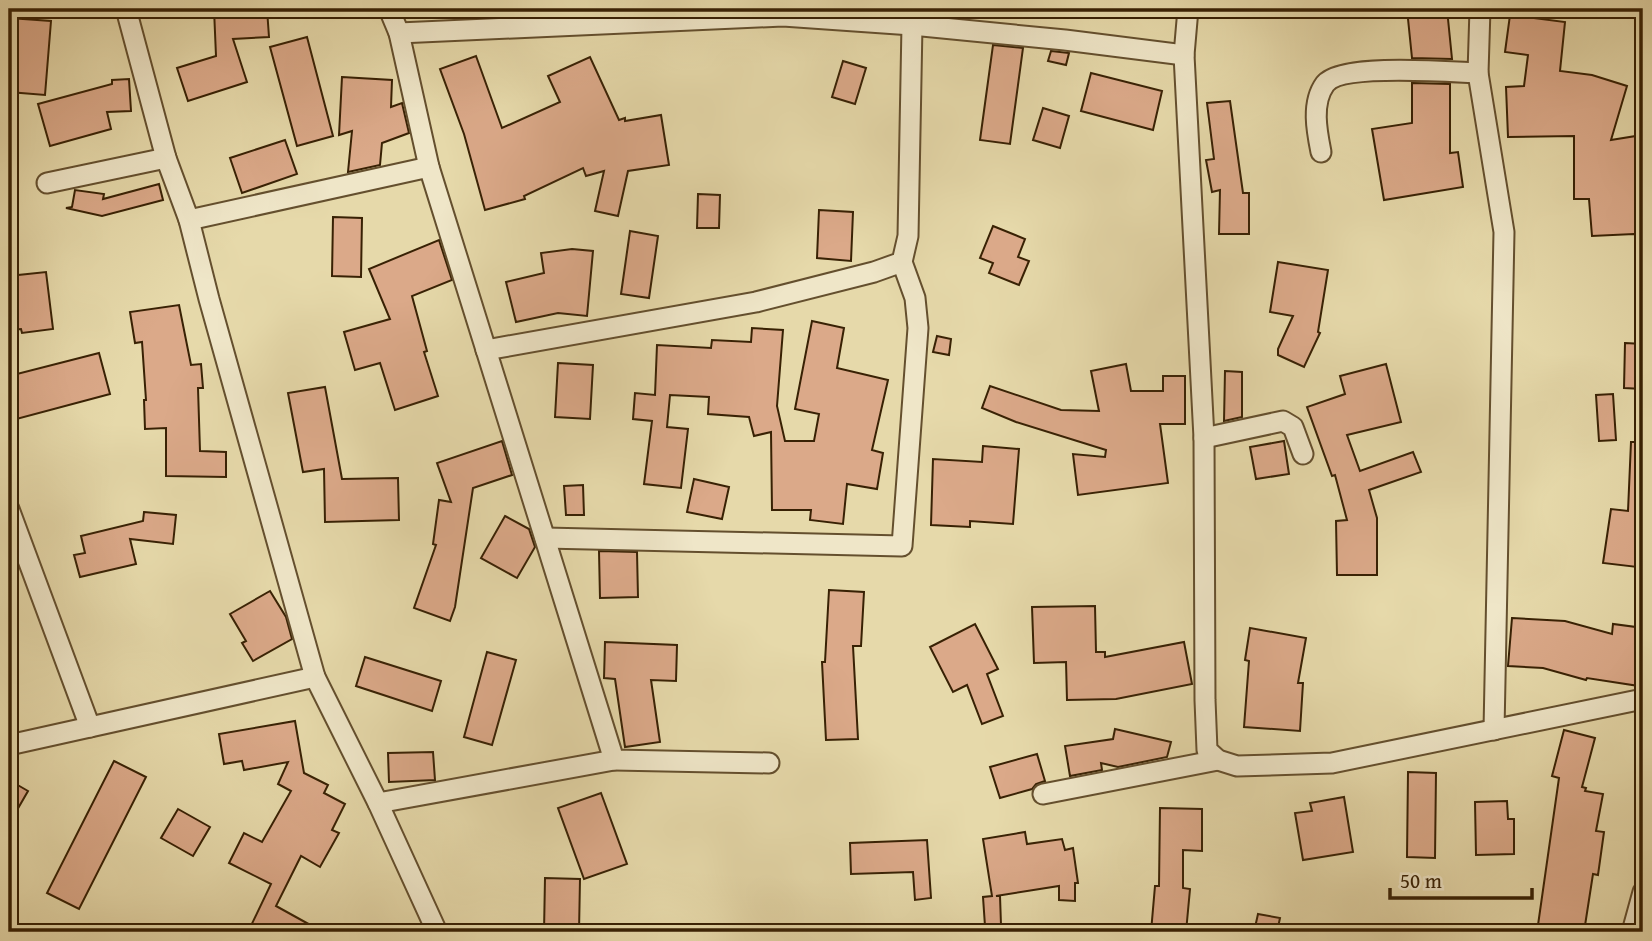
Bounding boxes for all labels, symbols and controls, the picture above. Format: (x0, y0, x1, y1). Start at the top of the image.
scale bar (1390, 857, 1531, 901)
text: 50 m (1400, 865, 1442, 896)

